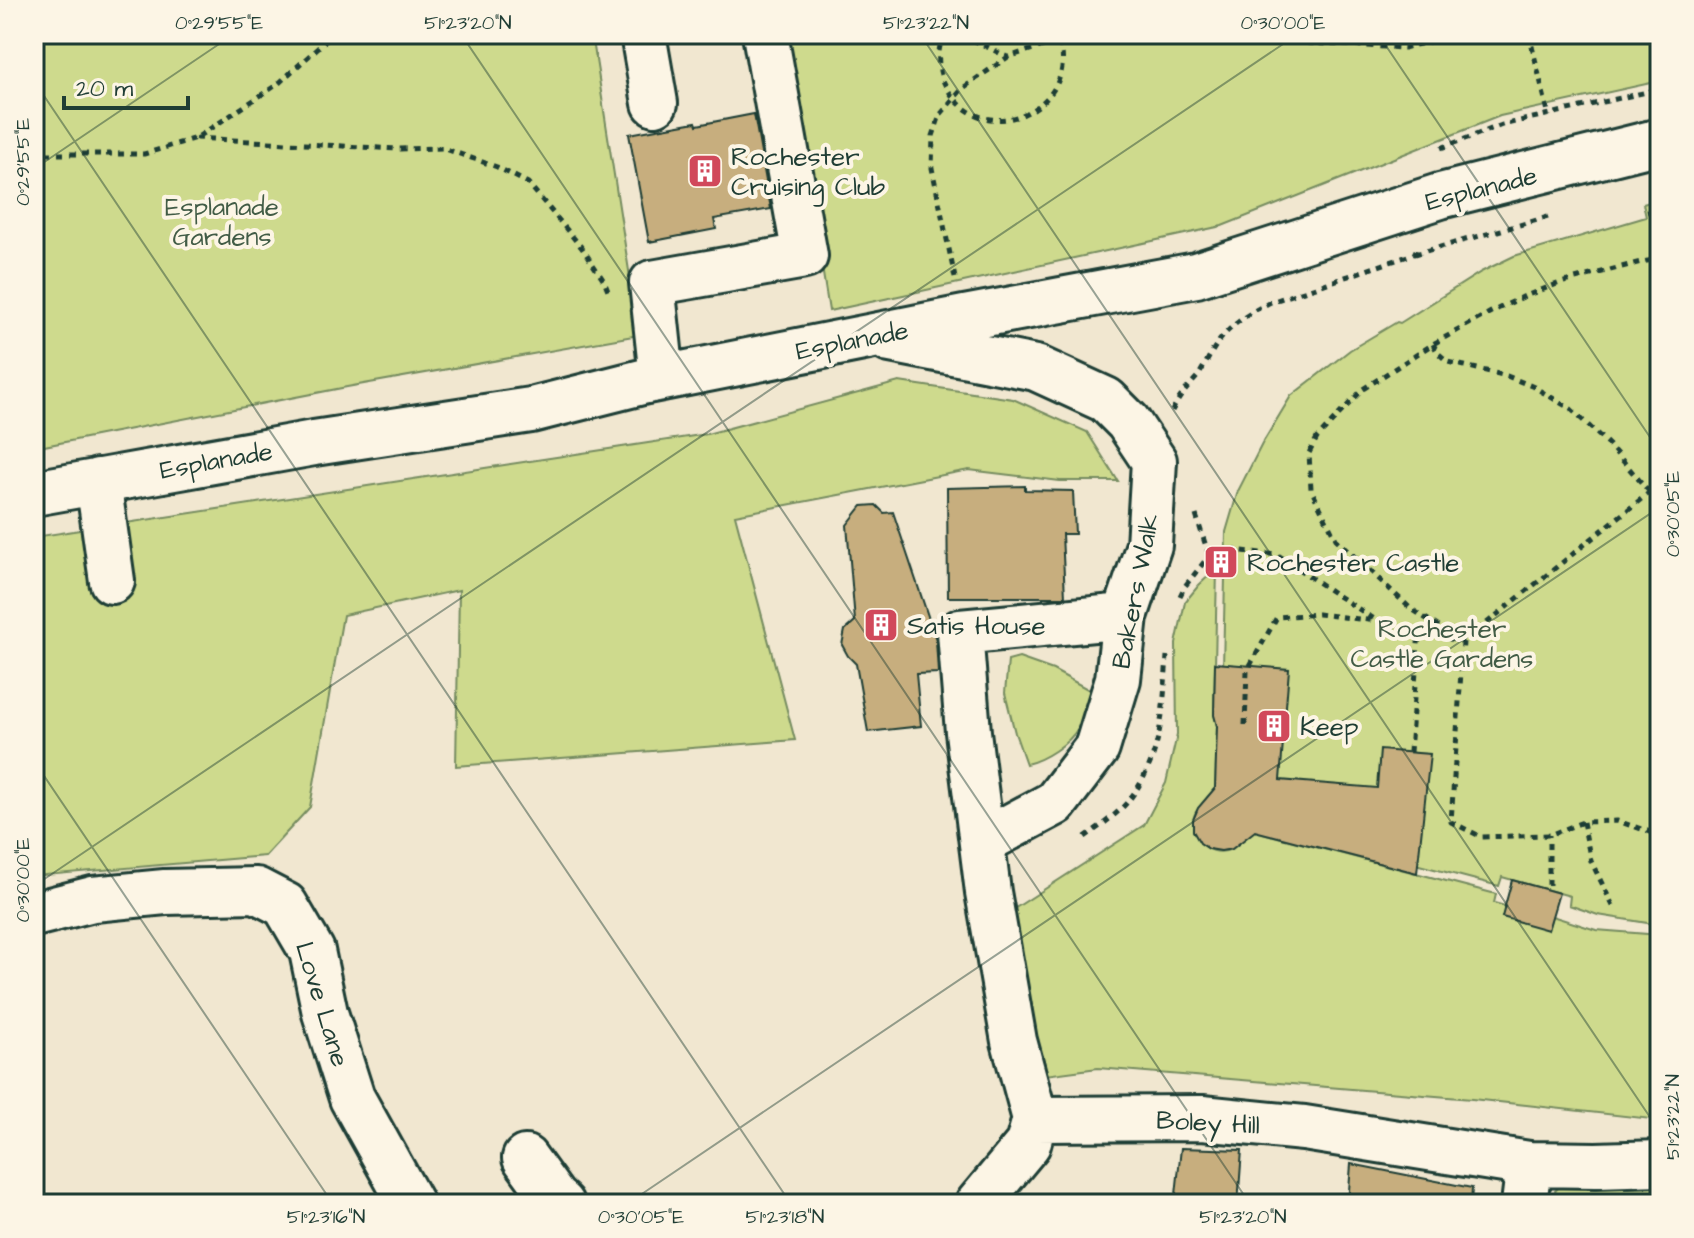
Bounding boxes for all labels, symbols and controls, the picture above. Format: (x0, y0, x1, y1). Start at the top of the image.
text: 0°29'55"E (175, 9, 263, 37)
text: 51°23'20"N (424, 9, 512, 37)
text: 51°23'22"N (883, 9, 969, 37)
text: 0°30'00"E (1241, 9, 1326, 37)
scale bar (64, 60, 188, 110)
text: 20 m (76, 72, 133, 106)
text: 0°29'55"E (9, 118, 37, 206)
place label: Rochester Cruising Club (731, 139, 885, 207)
building icon: Rochester Cruising Club (686, 152, 724, 190)
street label: Esplanade (1422, 158, 1541, 220)
park label: Esplanade Gardens (165, 189, 279, 255)
street label: Esplanade (793, 312, 912, 370)
street label: Esplanade (157, 433, 275, 489)
text: 0°30'05"E (1659, 471, 1687, 557)
street label: Bakers Walk (1103, 511, 1169, 672)
building icon: Rochester Castle (1202, 543, 1240, 581)
place label: Rochester Castle (1247, 545, 1459, 581)
building icon: Satis House (862, 606, 900, 644)
place label: Satis House (907, 608, 1046, 644)
park label: Rochester Castle Gardens (1351, 611, 1533, 677)
building icon: Keep (1255, 707, 1293, 745)
place label: Keep (1300, 709, 1358, 745)
text: 0°30'00"E (9, 837, 37, 922)
street label: Love Lane (286, 937, 358, 1071)
text: 51°23'22"N (1659, 1074, 1687, 1160)
street label: Boley Hill (1155, 1102, 1261, 1146)
text: 51°23'16"N (287, 1203, 365, 1231)
text: 0°30'05"E (598, 1203, 684, 1231)
text: 51°23'18"N (746, 1203, 824, 1231)
text: 51°23'20"N (1199, 1203, 1287, 1231)

